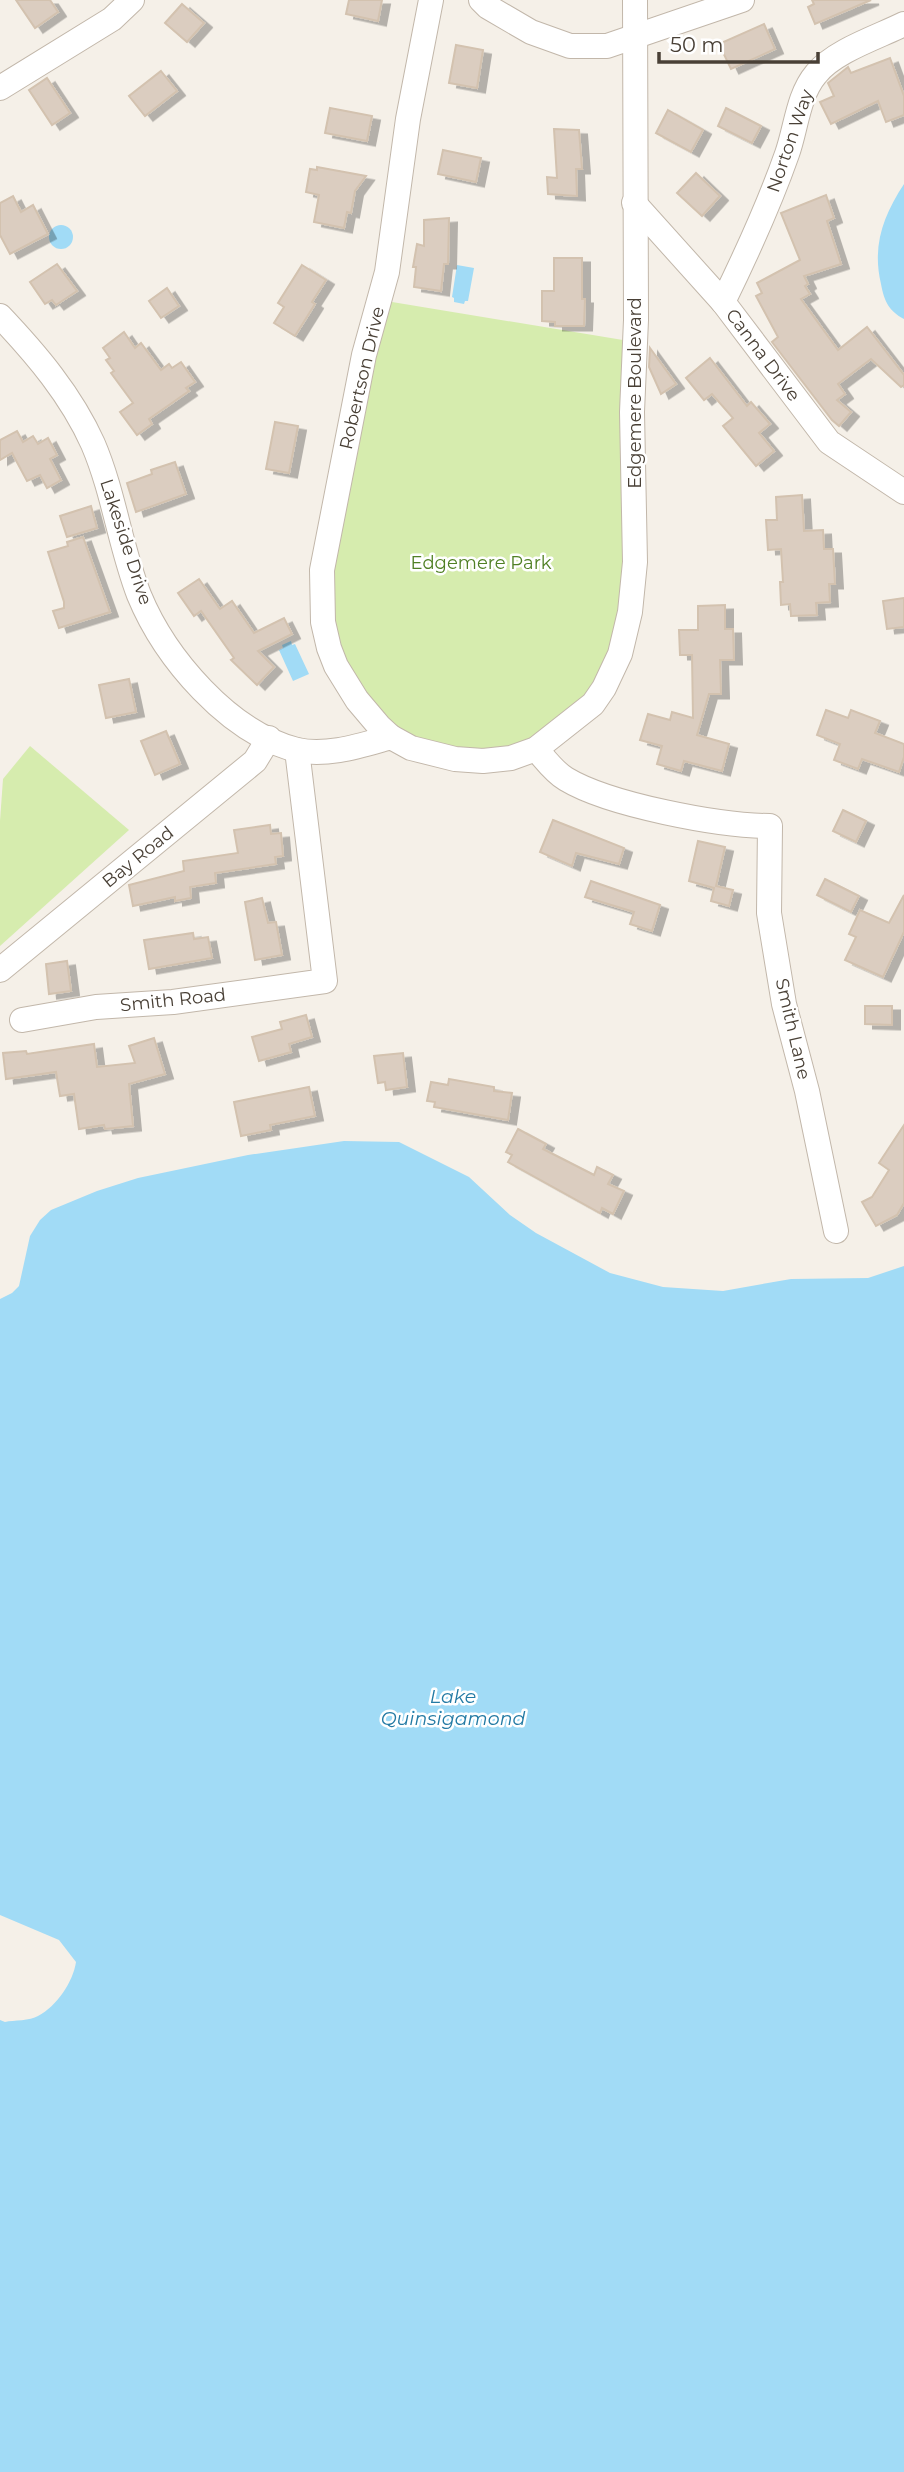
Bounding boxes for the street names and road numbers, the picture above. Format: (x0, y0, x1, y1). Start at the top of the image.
street label: Norton Way (762, 86, 818, 195)
street label: Edgemere Boulevard (624, 297, 646, 489)
street label: Robertson Drive (335, 304, 389, 452)
street label: Canna Drive (721, 304, 805, 406)
street label: Lakeside Drive (95, 476, 157, 608)
street label: Bay Road (98, 822, 178, 892)
street label: Smith Lane (771, 976, 815, 1082)
street label: Smith Road (119, 984, 227, 1016)

